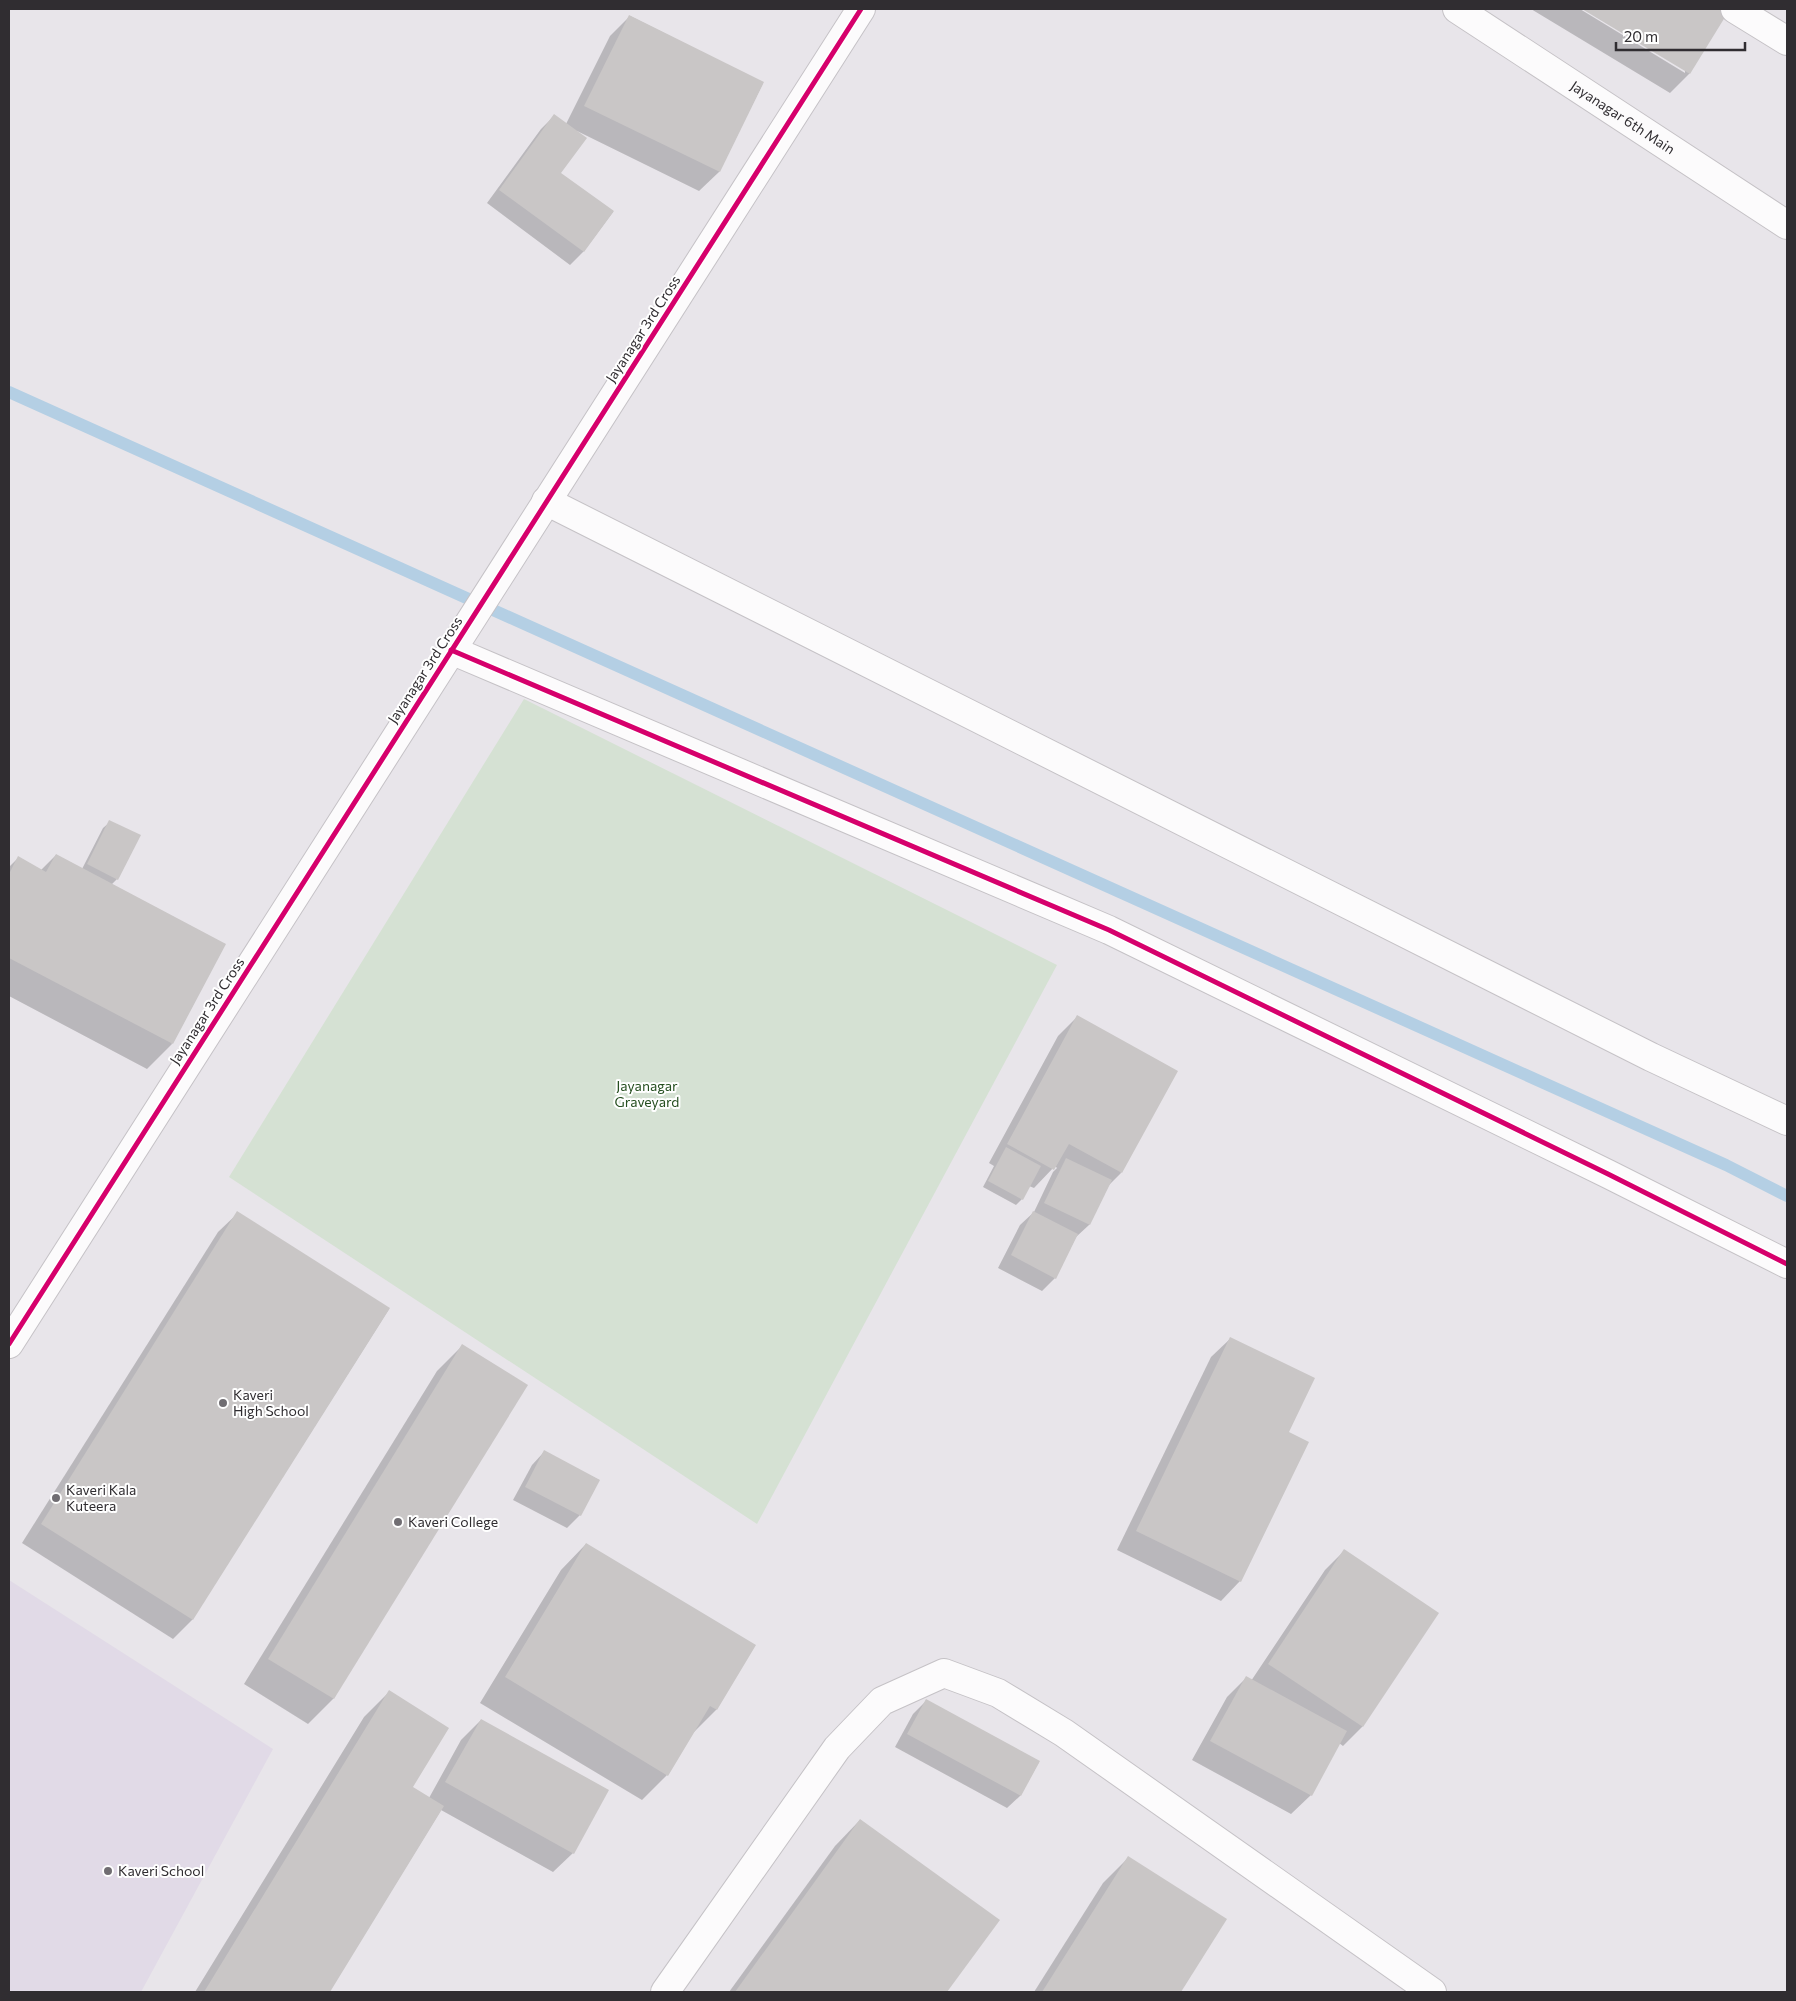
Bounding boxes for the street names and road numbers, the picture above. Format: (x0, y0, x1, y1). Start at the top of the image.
street label: Jayanagar 6th Main (1568, 77, 1678, 157)
street label: Jayanagar 3rd Cross (602, 272, 684, 385)
street label: Jayanagar 3rd Cross (384, 613, 466, 726)
street label: Jayanagar 3rd Cross (166, 954, 248, 1067)

